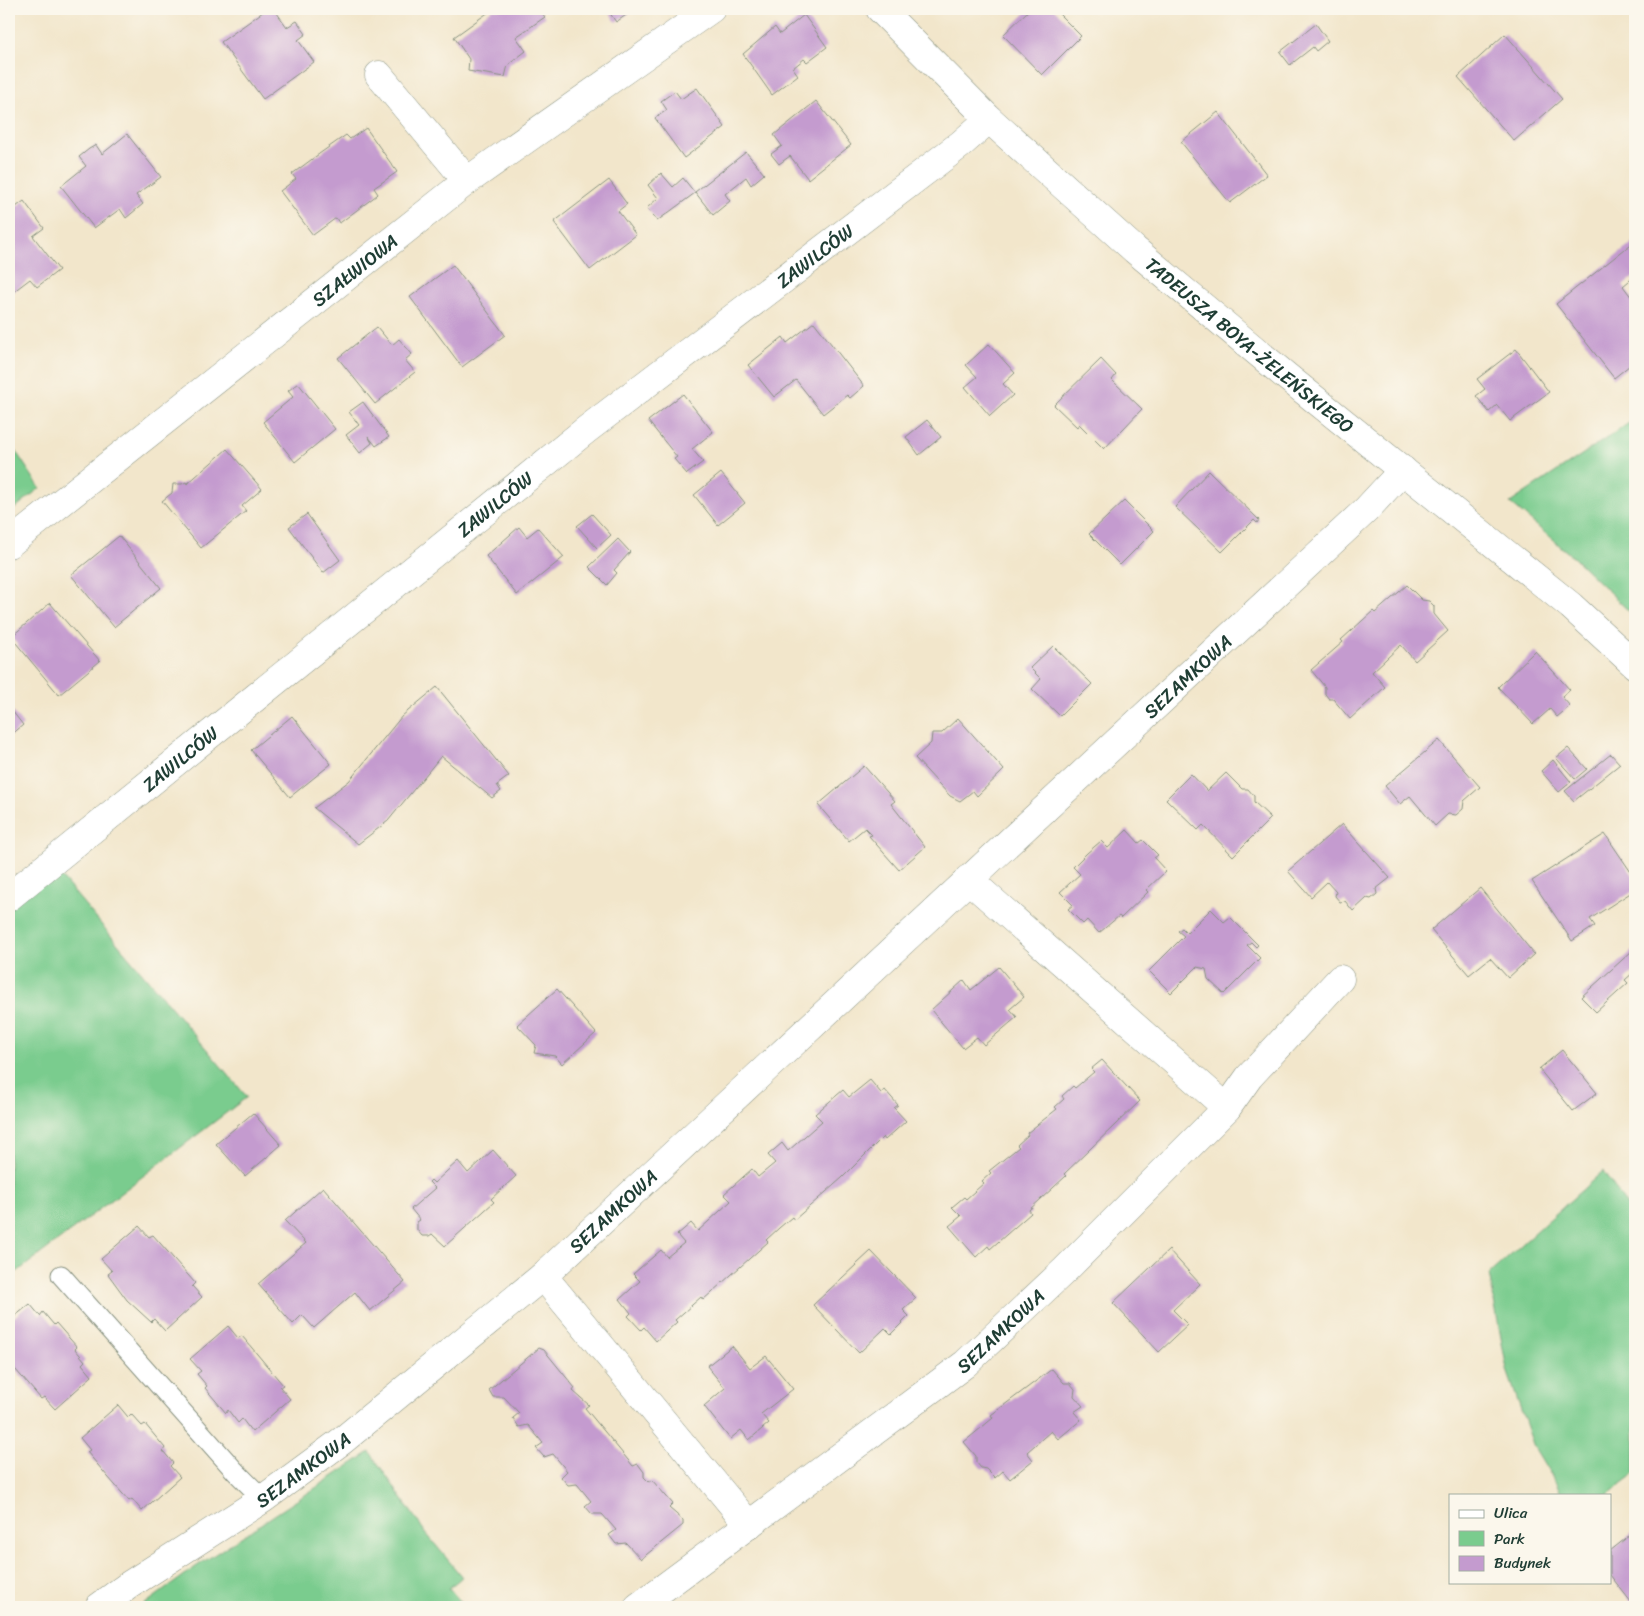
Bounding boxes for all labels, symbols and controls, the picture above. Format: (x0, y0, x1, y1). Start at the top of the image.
street label: ZAWILCÓW (769, 215, 861, 297)
street label: SZAŁWIOWA (304, 226, 406, 315)
street label: TADEUSZA BOYA-ŻELEŃSKIEGO (1137, 249, 1362, 442)
street label: ZAWILCÓW (449, 463, 541, 546)
street label: SEZAMKOWA (1136, 626, 1240, 727)
street label: ZAWILCÓW (134, 717, 226, 801)
street label: SEZAMKOWA (561, 1161, 666, 1262)
street label: SEZAMKOWA (949, 1281, 1053, 1382)
street label: SEZAMKOWA (249, 1424, 359, 1517)
legend (1449, 1494, 1612, 1584)
text: Ulica (1494, 1500, 1528, 1526)
text: Park (1494, 1526, 1525, 1552)
text: Budynek (1494, 1550, 1552, 1576)

